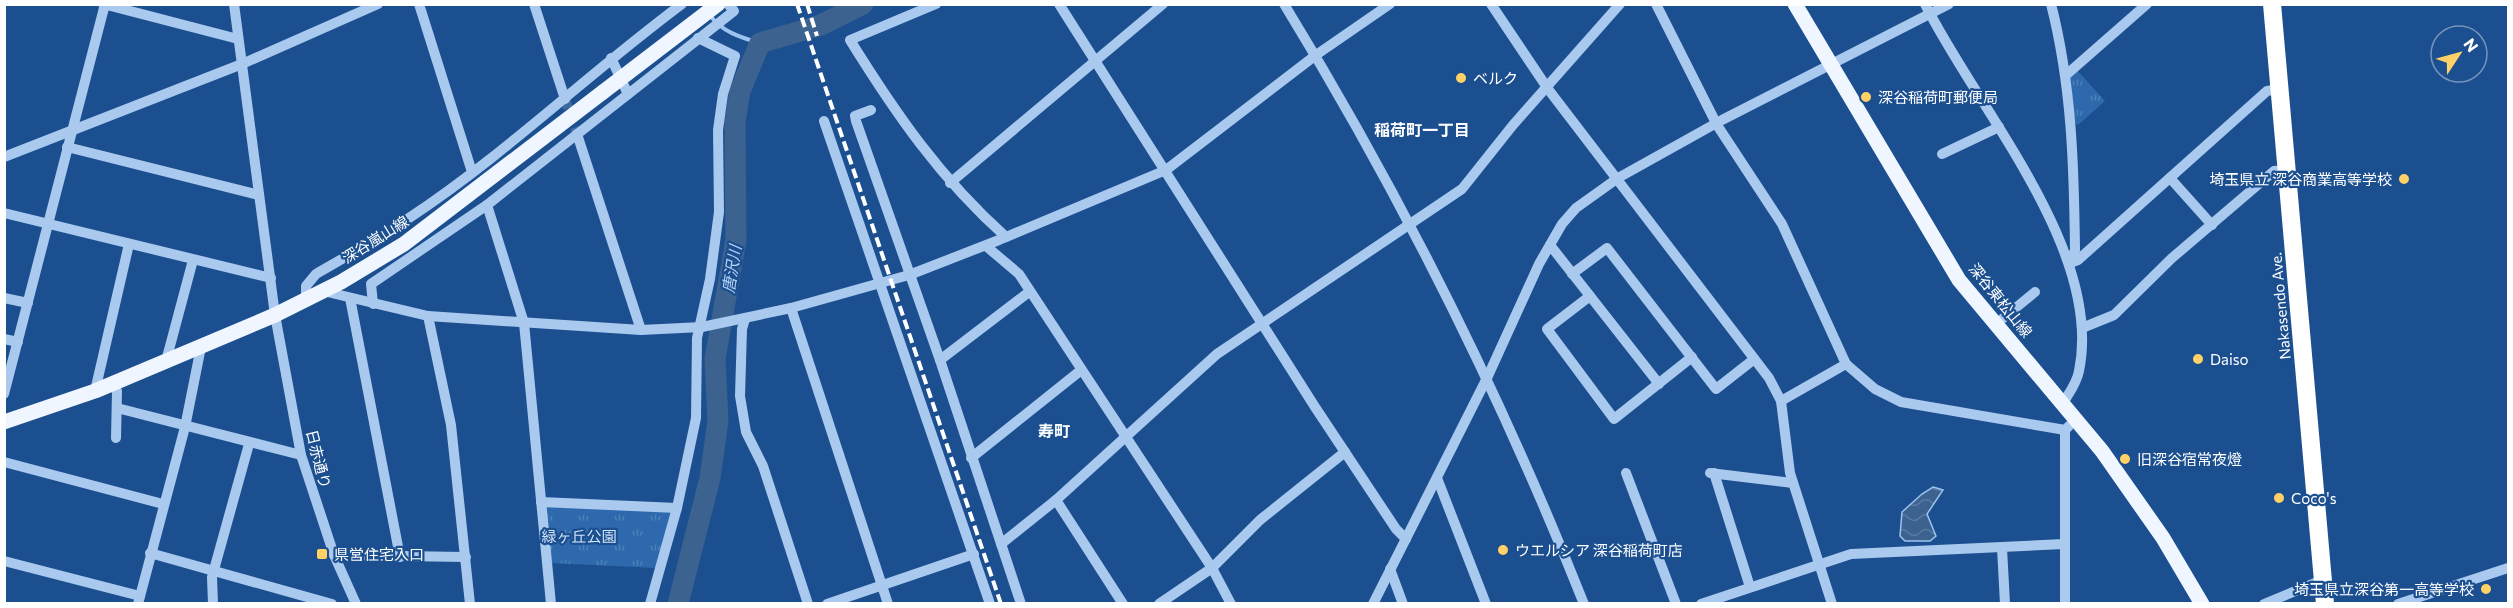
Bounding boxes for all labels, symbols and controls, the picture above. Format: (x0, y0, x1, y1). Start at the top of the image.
north arrow (2429, 24, 2489, 84)
text: N (2460, 34, 2483, 55)
place label: ベルク (1473, 69, 1518, 87)
marker: ベルク (1454, 71, 1468, 85)
place label: 深谷稲荷町郵便局 (1878, 88, 1998, 106)
marker: 深谷稲荷町郵便局 (1859, 90, 1873, 104)
district label: 稲荷町一丁目 (1374, 120, 1470, 139)
place label: 埼玉県立 深谷商業高等学校 (2209, 170, 2392, 188)
marker: 埼玉県立 深谷商業高等学校 (2397, 172, 2411, 186)
street label: 深谷嵐山線 (338, 211, 412, 267)
water label: 唐沢川 (718, 242, 744, 294)
street label: Nakasendo Ave. (2266, 252, 2294, 360)
street label: 深谷東松山線 (1966, 259, 2036, 341)
place label: Daiso (2210, 350, 2249, 368)
marker: Daiso (2191, 352, 2205, 366)
district label: 寿町 (1038, 421, 1070, 440)
street label: 日赤通り (303, 428, 335, 490)
place label: 旧深谷宿常夜燈 (2137, 450, 2242, 468)
marker: 旧深谷宿常夜燈 (2118, 452, 2132, 466)
place label: Coco's (2291, 489, 2337, 507)
marker: Coco's (2272, 491, 2286, 505)
park label: 緑ヶ丘公園 (541, 527, 617, 545)
place label: ウエルシア 深谷稲荷町店 (1515, 541, 1683, 559)
marker: ウエルシア 深谷稲荷町店 (1496, 543, 1510, 557)
place label: 県営住宅入口 (334, 545, 424, 563)
marker: 県営住宅入口 (315, 547, 329, 561)
place label: 埼玉県立深谷第一高等学校 (2294, 580, 2474, 598)
marker: 埼玉県立深谷第一高等学校 (2479, 582, 2493, 596)

